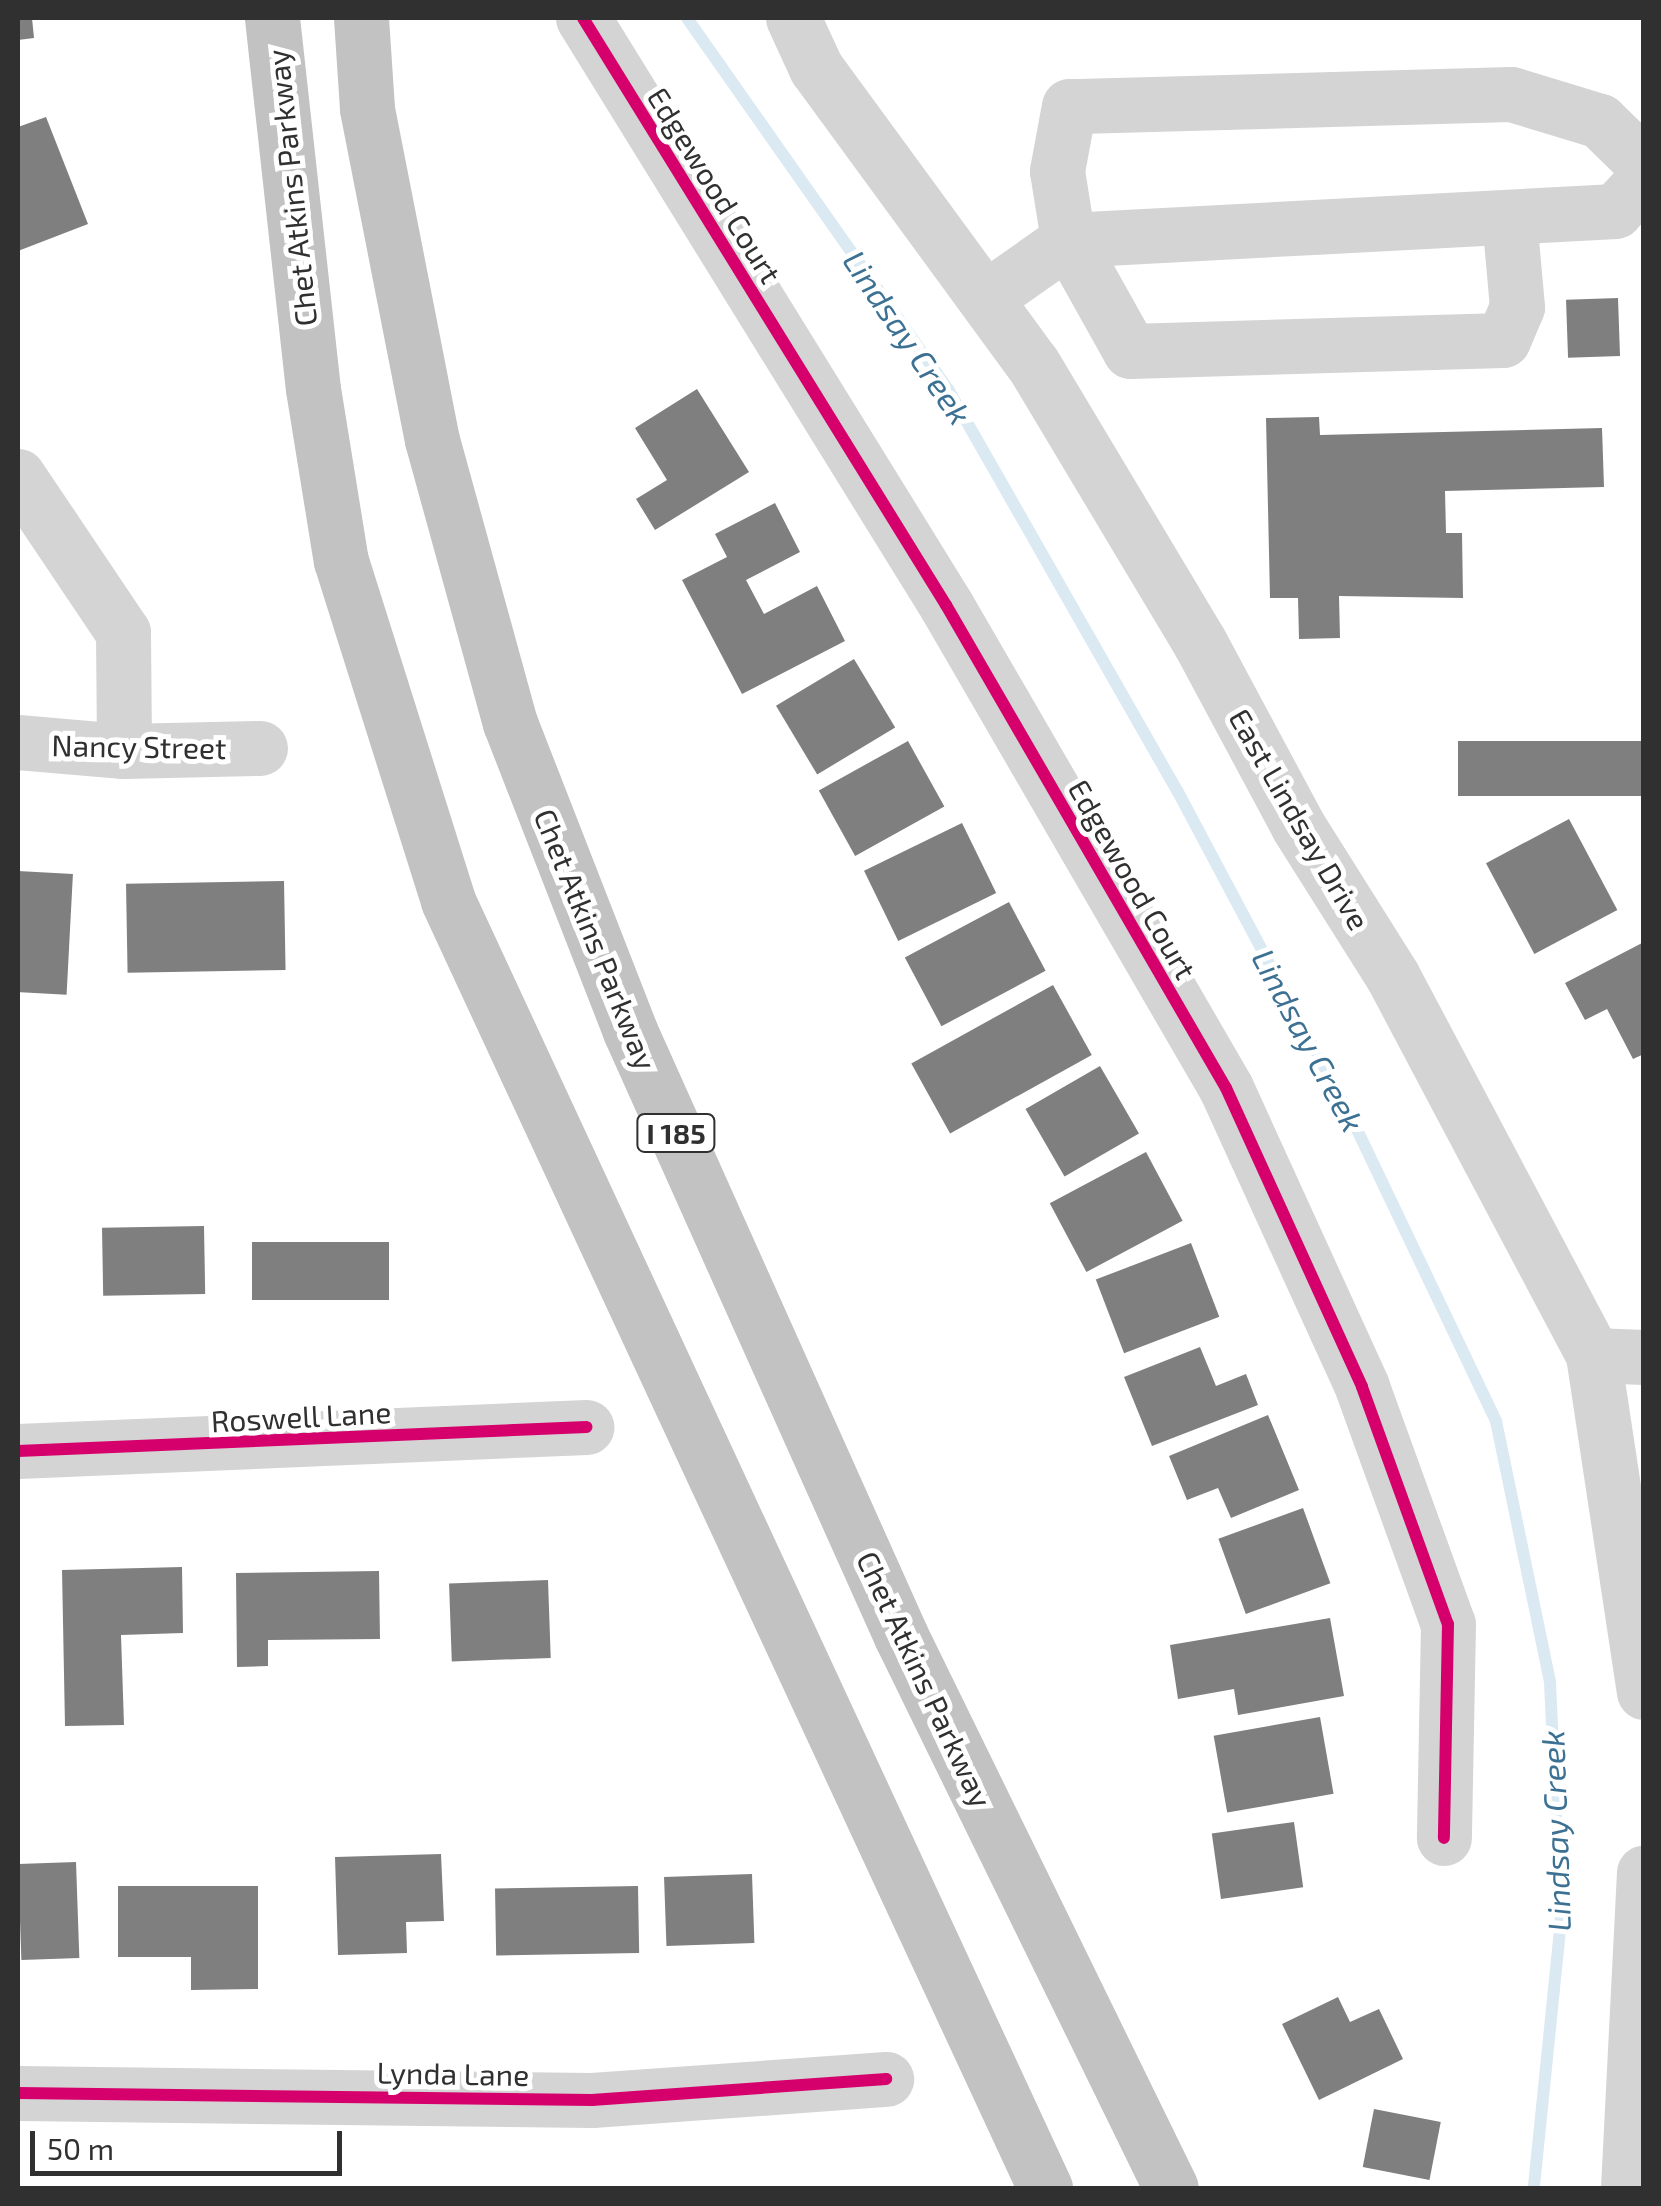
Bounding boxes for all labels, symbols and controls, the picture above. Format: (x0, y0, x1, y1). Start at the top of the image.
street label: Chet Atkins Parkway (259, 47, 323, 329)
street label: Edgewood Court (640, 80, 790, 290)
water label: Lindsay Creek (836, 243, 980, 431)
street label: East Lindsay Drive (1222, 702, 1378, 936)
street label: Nancy Street (51, 726, 227, 766)
street label: Edgewood Court (1061, 773, 1205, 985)
street label: Chet Atkins Parkway (527, 803, 665, 1075)
water label: Lindsay Creek (1245, 942, 1373, 1138)
road number: I 185 (636, 1110, 716, 1156)
street label: Roswell Lane (210, 1393, 392, 1439)
street label: Chet Atkins Parkway (850, 1545, 1000, 1813)
water label: Lindsay Creek (1532, 1730, 1578, 1932)
street label: Lynda Lane (376, 2054, 530, 2092)
scale bar (35, 2111, 348, 2173)
text: 50 m (47, 2130, 114, 2166)

